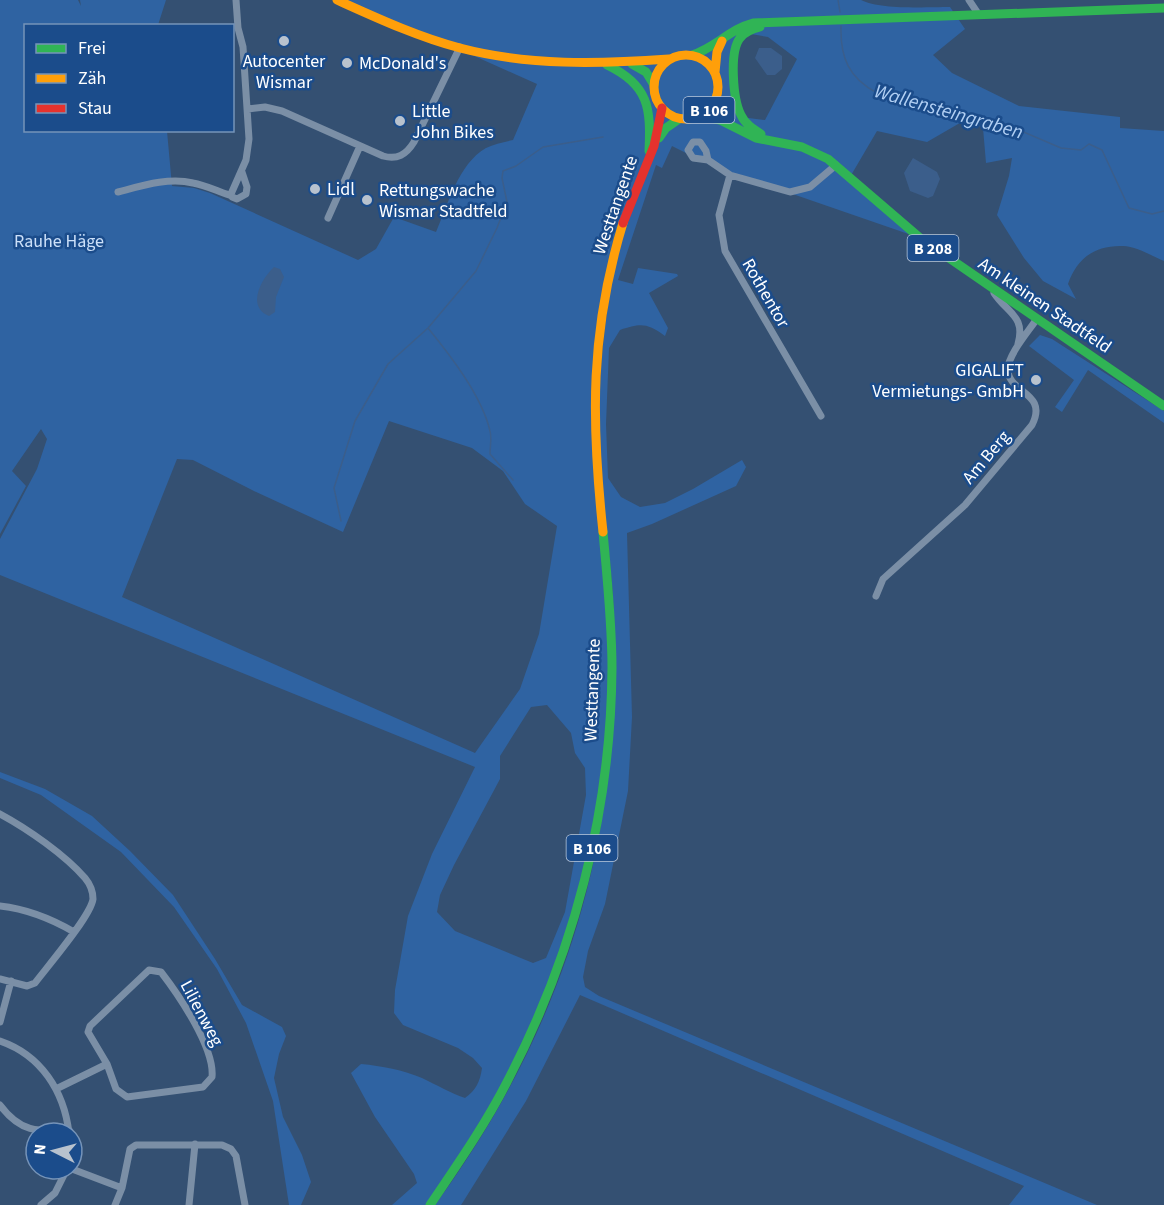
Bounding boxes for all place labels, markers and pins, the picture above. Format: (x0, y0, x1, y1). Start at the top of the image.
marker: Autocenter Wismar (277, 34, 291, 48)
place label: Autocenter Wismar (243, 49, 326, 95)
place label: McDonald's (359, 51, 446, 76)
marker: McDonald's (340, 56, 354, 70)
place label: Little John Bikes (412, 99, 494, 145)
marker: Little John Bikes (393, 114, 407, 128)
place label: Lidl (327, 177, 355, 202)
place label: Rettungswache Wismar Stadtfeld (379, 178, 507, 224)
marker: Lidl (308, 182, 322, 196)
marker: Rettungswache Wismar Stadtfeld (360, 193, 374, 207)
place label: GIGALIFT Vermietungs- GmbH (872, 358, 1024, 404)
marker: GIGALIFT Vermietungs- GmbH (1029, 373, 1043, 387)

